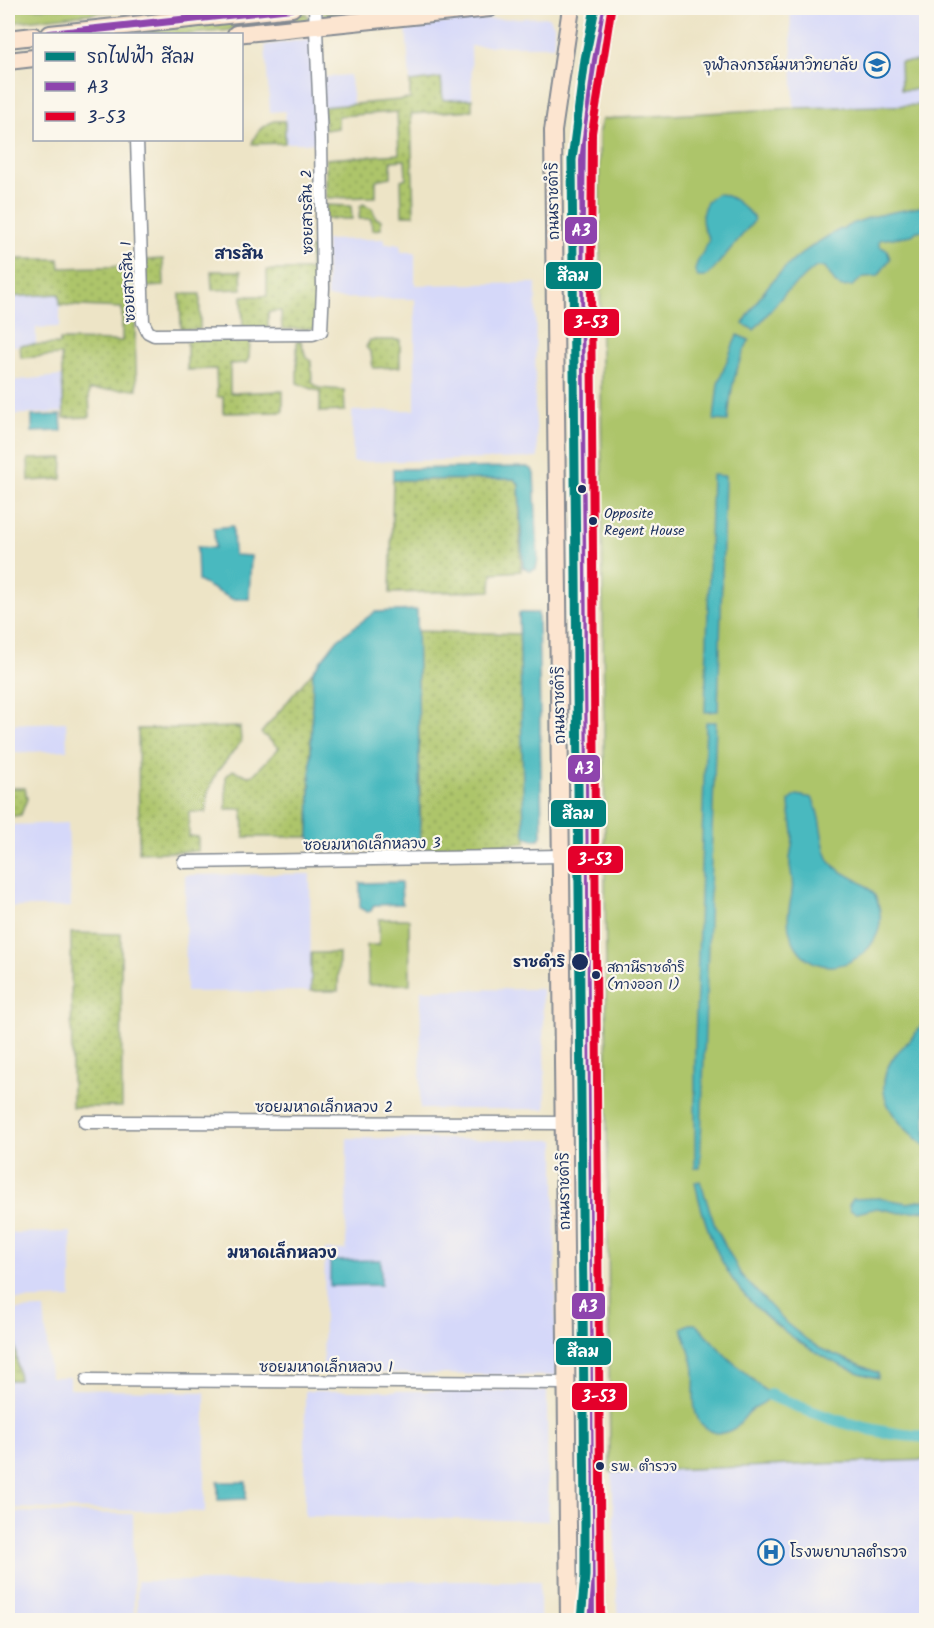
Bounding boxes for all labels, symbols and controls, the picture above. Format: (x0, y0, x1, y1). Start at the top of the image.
legend (33, 33, 243, 141)
text: รถไฟฟ้า สีลม (87, 44, 195, 73)
school or university icon: จุฬาลงกรณ์มหาวิทยาลัย (862, 50, 892, 80)
place label: จุฬาลงกรณ์มหาวิทยาลัย (703, 54, 858, 78)
text: A3 (87, 74, 108, 103)
text: 3-53 (87, 104, 125, 133)
street label: ถนนราชดำริ (541, 162, 567, 240)
street label: ซอยสารสิน 2 (295, 169, 321, 255)
line badge: A3 (564, 216, 598, 245)
text: A3 (572, 219, 591, 244)
street label: ซอยสารสิน 1 (115, 240, 143, 323)
district label: สารสิน (215, 242, 264, 267)
line badge: สีลม (545, 261, 602, 290)
text: สีลม (557, 264, 589, 289)
line badge: 3-53 (563, 308, 620, 337)
text: 3-53 (573, 311, 608, 336)
unlabelled marker (576, 483, 588, 495)
place label: Opposite Regent House (604, 503, 685, 542)
marker: Opposite Regent House (587, 515, 599, 527)
street label: ถนนราชดำริ (547, 666, 573, 744)
line badge: A3 (567, 754, 601, 783)
text: A3 (575, 757, 594, 782)
line badge: สีลม (550, 799, 607, 828)
text: สีลม (562, 802, 594, 827)
street label: ซอยมหาดเล็กหลวง 3 (303, 832, 441, 858)
line badge: 3-53 (567, 845, 624, 874)
text: 3-53 (577, 848, 612, 873)
place label: ราชดำริ (513, 951, 565, 975)
marker: ราชดำริ (570, 952, 590, 972)
place label: สถานีราชดำริ (ทางออก 1) (607, 957, 685, 996)
marker: สถานีราชดำริ (ทางออก 1) (590, 969, 602, 981)
street label: ซอยมหาดเล็กหลวง 2 (255, 1096, 393, 1120)
street label: ถนนราชดำริ (552, 1152, 578, 1230)
district label: มหาดเล็กหลวง (227, 1240, 337, 1266)
line badge: A3 (571, 1292, 606, 1320)
text: A3 (579, 1295, 598, 1320)
line badge: สีลม (555, 1337, 612, 1366)
text: สีลม (567, 1340, 599, 1365)
street label: ซอยมหาดเล็กหลวง 1 (259, 1356, 393, 1380)
line badge: 3-53 (571, 1382, 628, 1411)
text: 3-53 (581, 1385, 616, 1410)
place label: รพ. ตำรวจ (611, 1456, 677, 1478)
marker: รพ. ตำรวจ (594, 1460, 606, 1472)
hospital icon: โรงพยาบาลตำรวจ (756, 1537, 786, 1567)
place label: โรงพยาบาลตำรวจ (790, 1541, 907, 1565)

